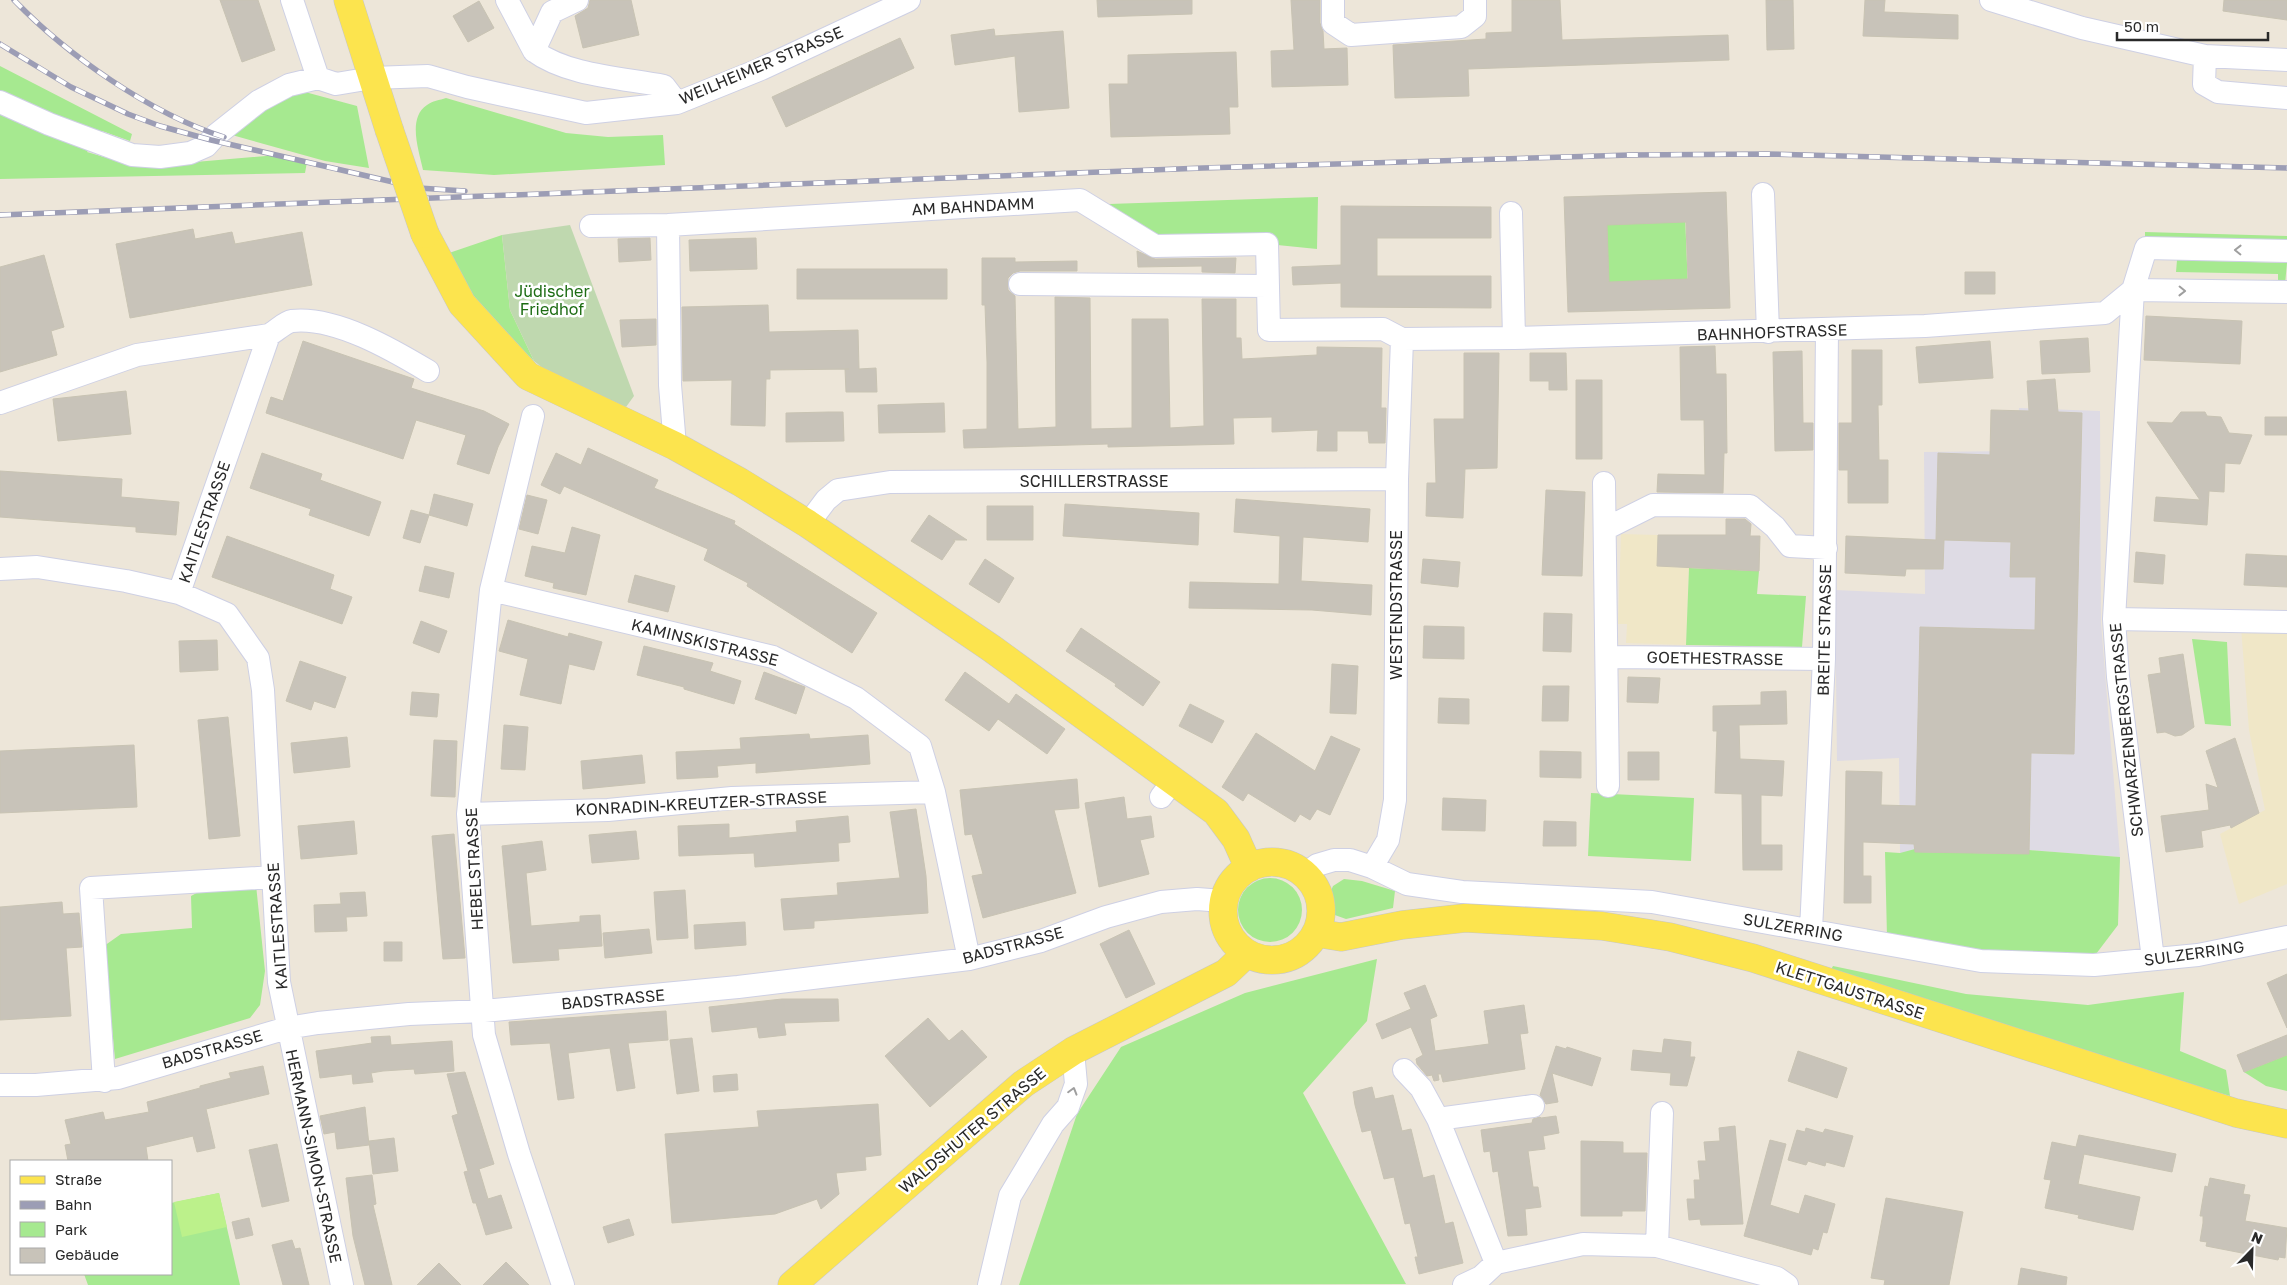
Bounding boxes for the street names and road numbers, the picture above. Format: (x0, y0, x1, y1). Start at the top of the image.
street label: WEILHEIMER STRASSE (676, 21, 846, 109)
street label: AM BAHNDAMM (911, 193, 1035, 219)
street label: BAHNHOFSTRASSE (1696, 319, 1848, 345)
street label: KAITLESTRASSE (174, 458, 234, 586)
street label: SCHILLERSTRASSE (1020, 471, 1168, 491)
street label: WESTENDSTRASSE (1386, 530, 1406, 680)
street label: BREITE STRASSE (1813, 564, 1835, 696)
street label: KAMINSKISTRASSE (629, 614, 781, 670)
street label: SCHWARZENBERGSTRASSE (2105, 622, 2147, 838)
street label: GOETHESTRASSE (1647, 647, 1783, 669)
street label: KONRADIN-KREUTZER-STRASSE (575, 786, 827, 820)
street label: HEBELSTRASSE (461, 807, 487, 931)
street label: KAITLESTRASSE (263, 862, 291, 990)
street label: SULZERRING (1742, 908, 1844, 946)
street label: BADSTRASSE (960, 922, 1066, 968)
street label: SULZERRING (2143, 936, 2245, 970)
street label: KLETTGAUSTRASSE (1773, 957, 1927, 1023)
street label: BADSTRASSE (560, 985, 666, 1013)
street label: BADSTRASSE (159, 1025, 265, 1073)
street label: HERMANN-SIMON-STRASSE (282, 1047, 346, 1265)
street label: WALDSHUTER STRASSE (894, 1063, 1050, 1197)

